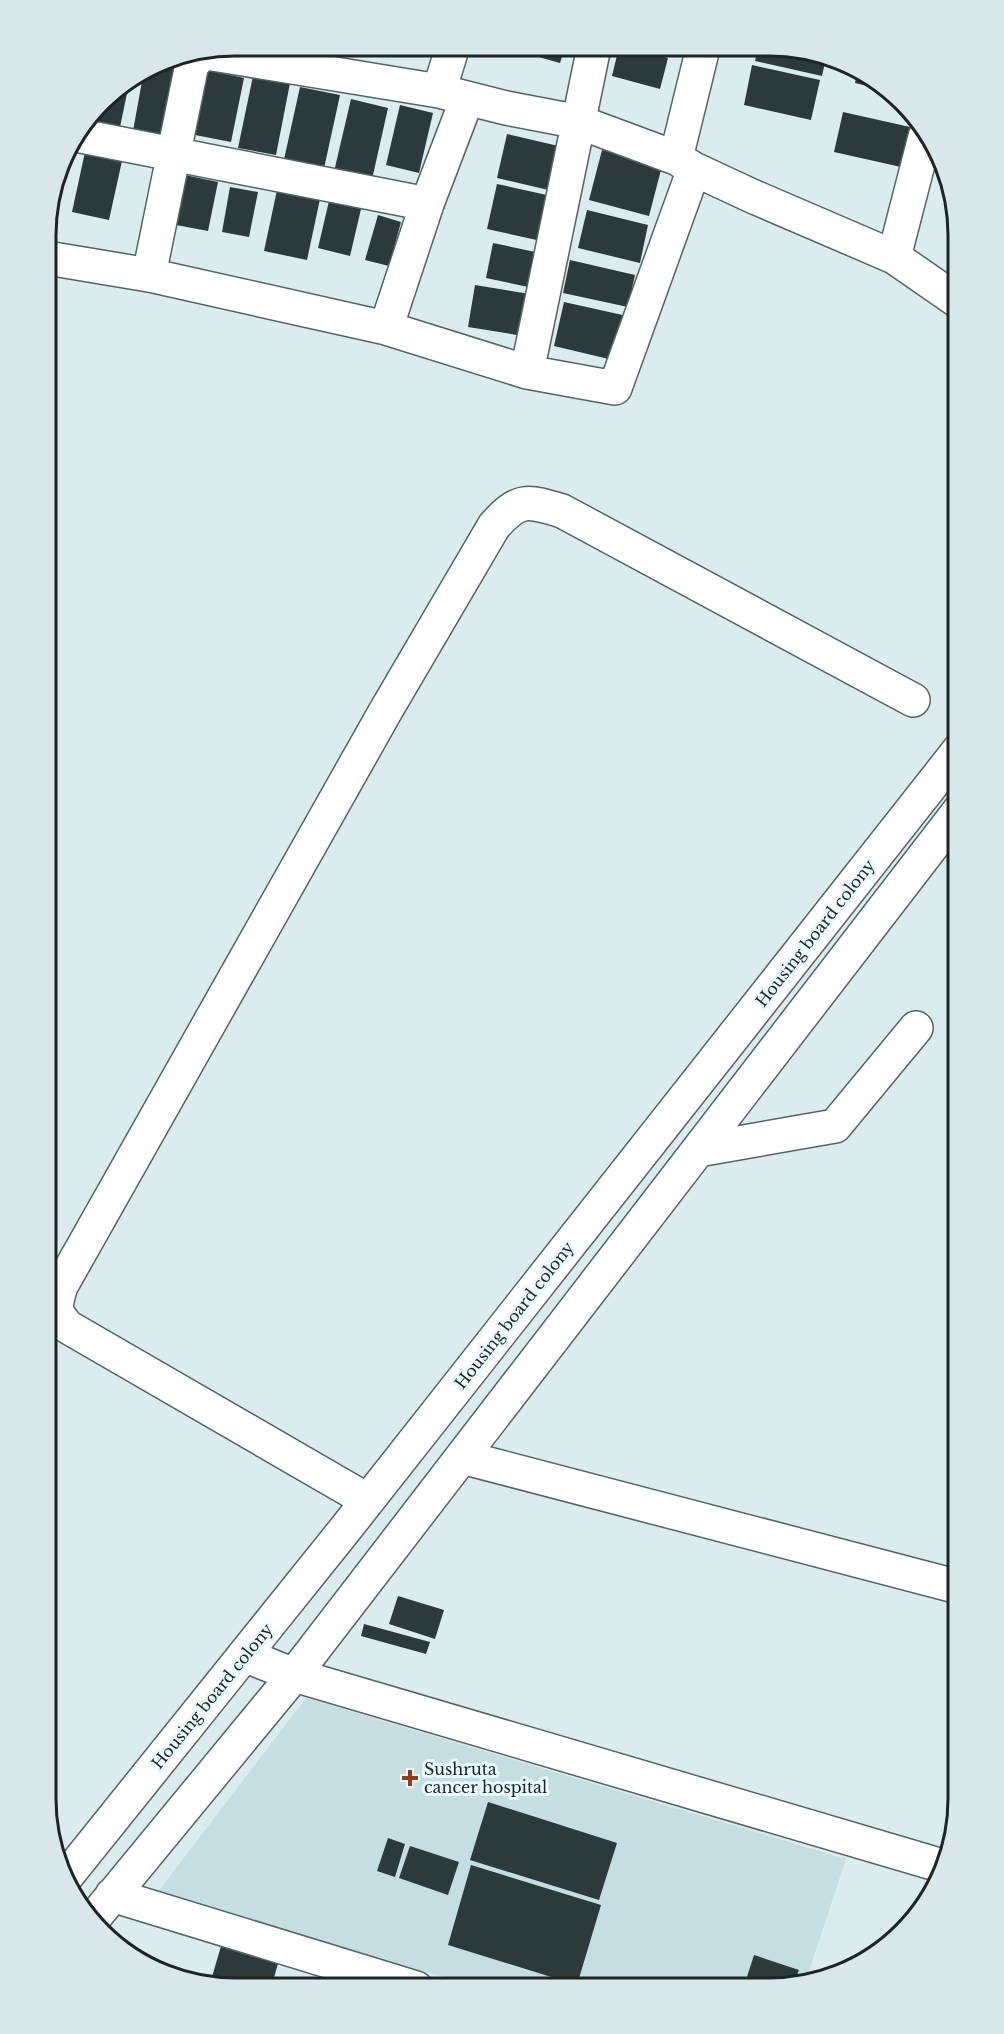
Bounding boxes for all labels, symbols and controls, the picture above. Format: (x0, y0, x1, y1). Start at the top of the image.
street label: Housing board colony (751, 855, 879, 1011)
street label: Housing board colony (450, 1237, 578, 1393)
street label: Housing board colony (147, 1619, 277, 1773)
place label: Sushruta cancer hospital (424, 1759, 547, 1797)
marker: Sushruta cancer hospital (401, 1769, 419, 1787)

